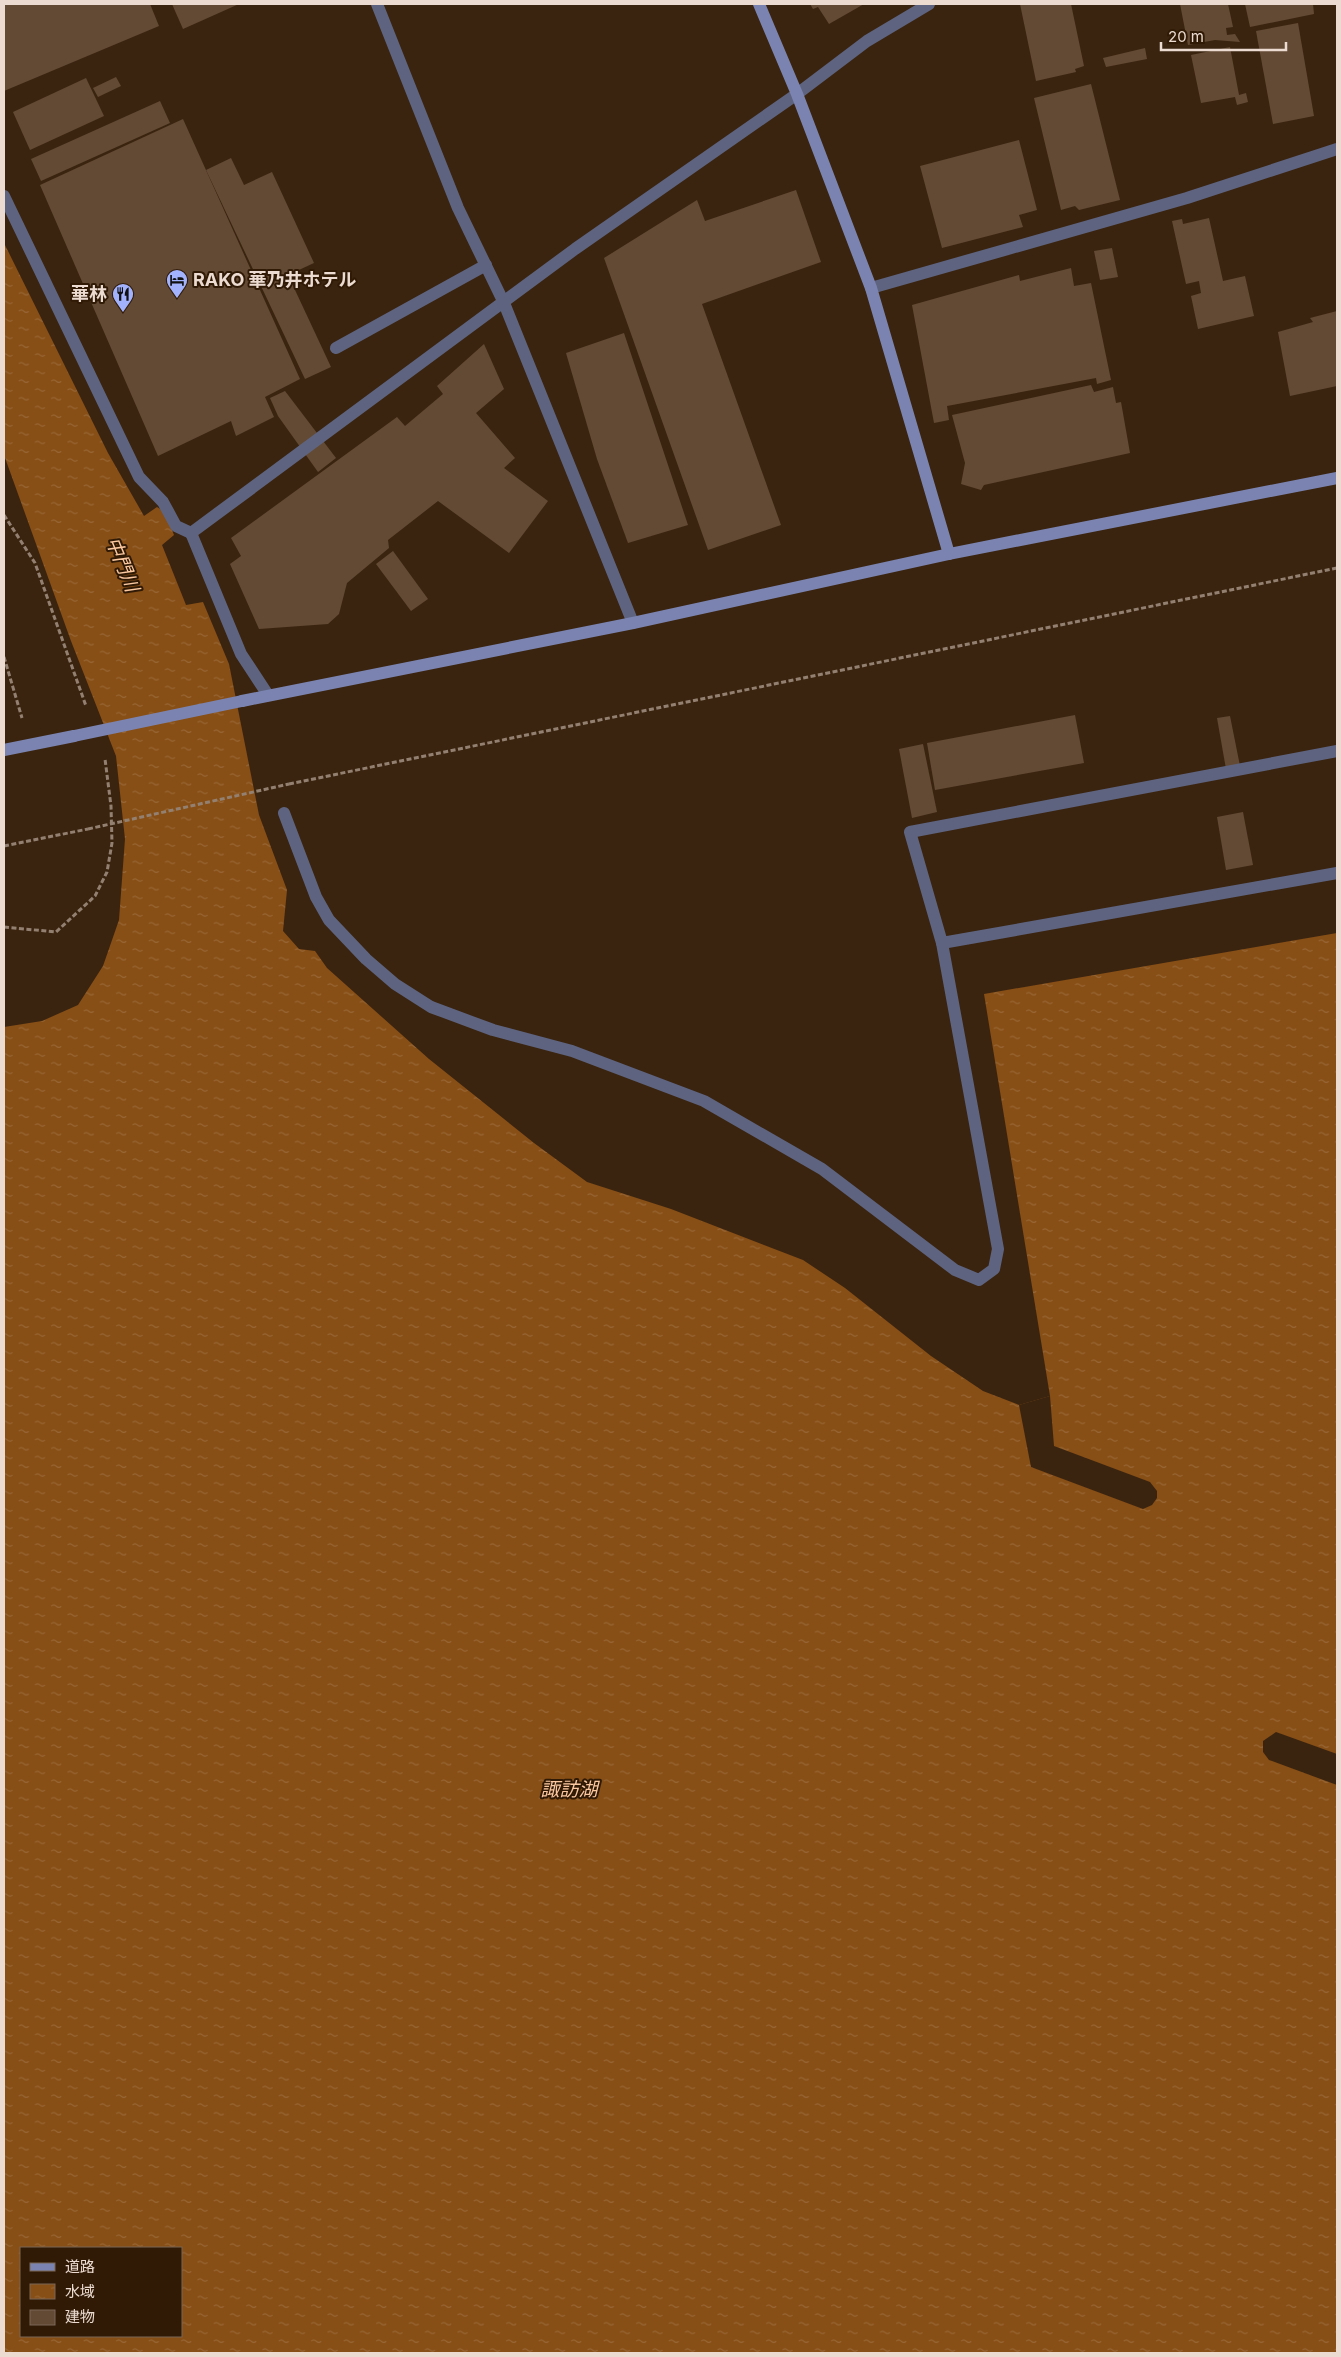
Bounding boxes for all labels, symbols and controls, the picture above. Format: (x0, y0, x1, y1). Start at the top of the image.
scale bar (1161, 20, 1286, 52)
text: 20 m (1168, 27, 1204, 46)
hotel icon: RAKO 華乃井ホテル (165, 268, 189, 299)
place label: RAKO 華乃井ホテル (193, 269, 357, 290)
restaurant icon: 華林 (111, 282, 135, 313)
place label: 華林 (71, 283, 107, 304)
water label: 中門川 (101, 533, 145, 597)
water label: 諏訪湖 (540, 1778, 600, 1801)
legend (20, 2247, 182, 2337)
text: 道路 (65, 2257, 95, 2276)
text: 水域 (65, 2282, 95, 2301)
text: 建物 (65, 2307, 95, 2326)

